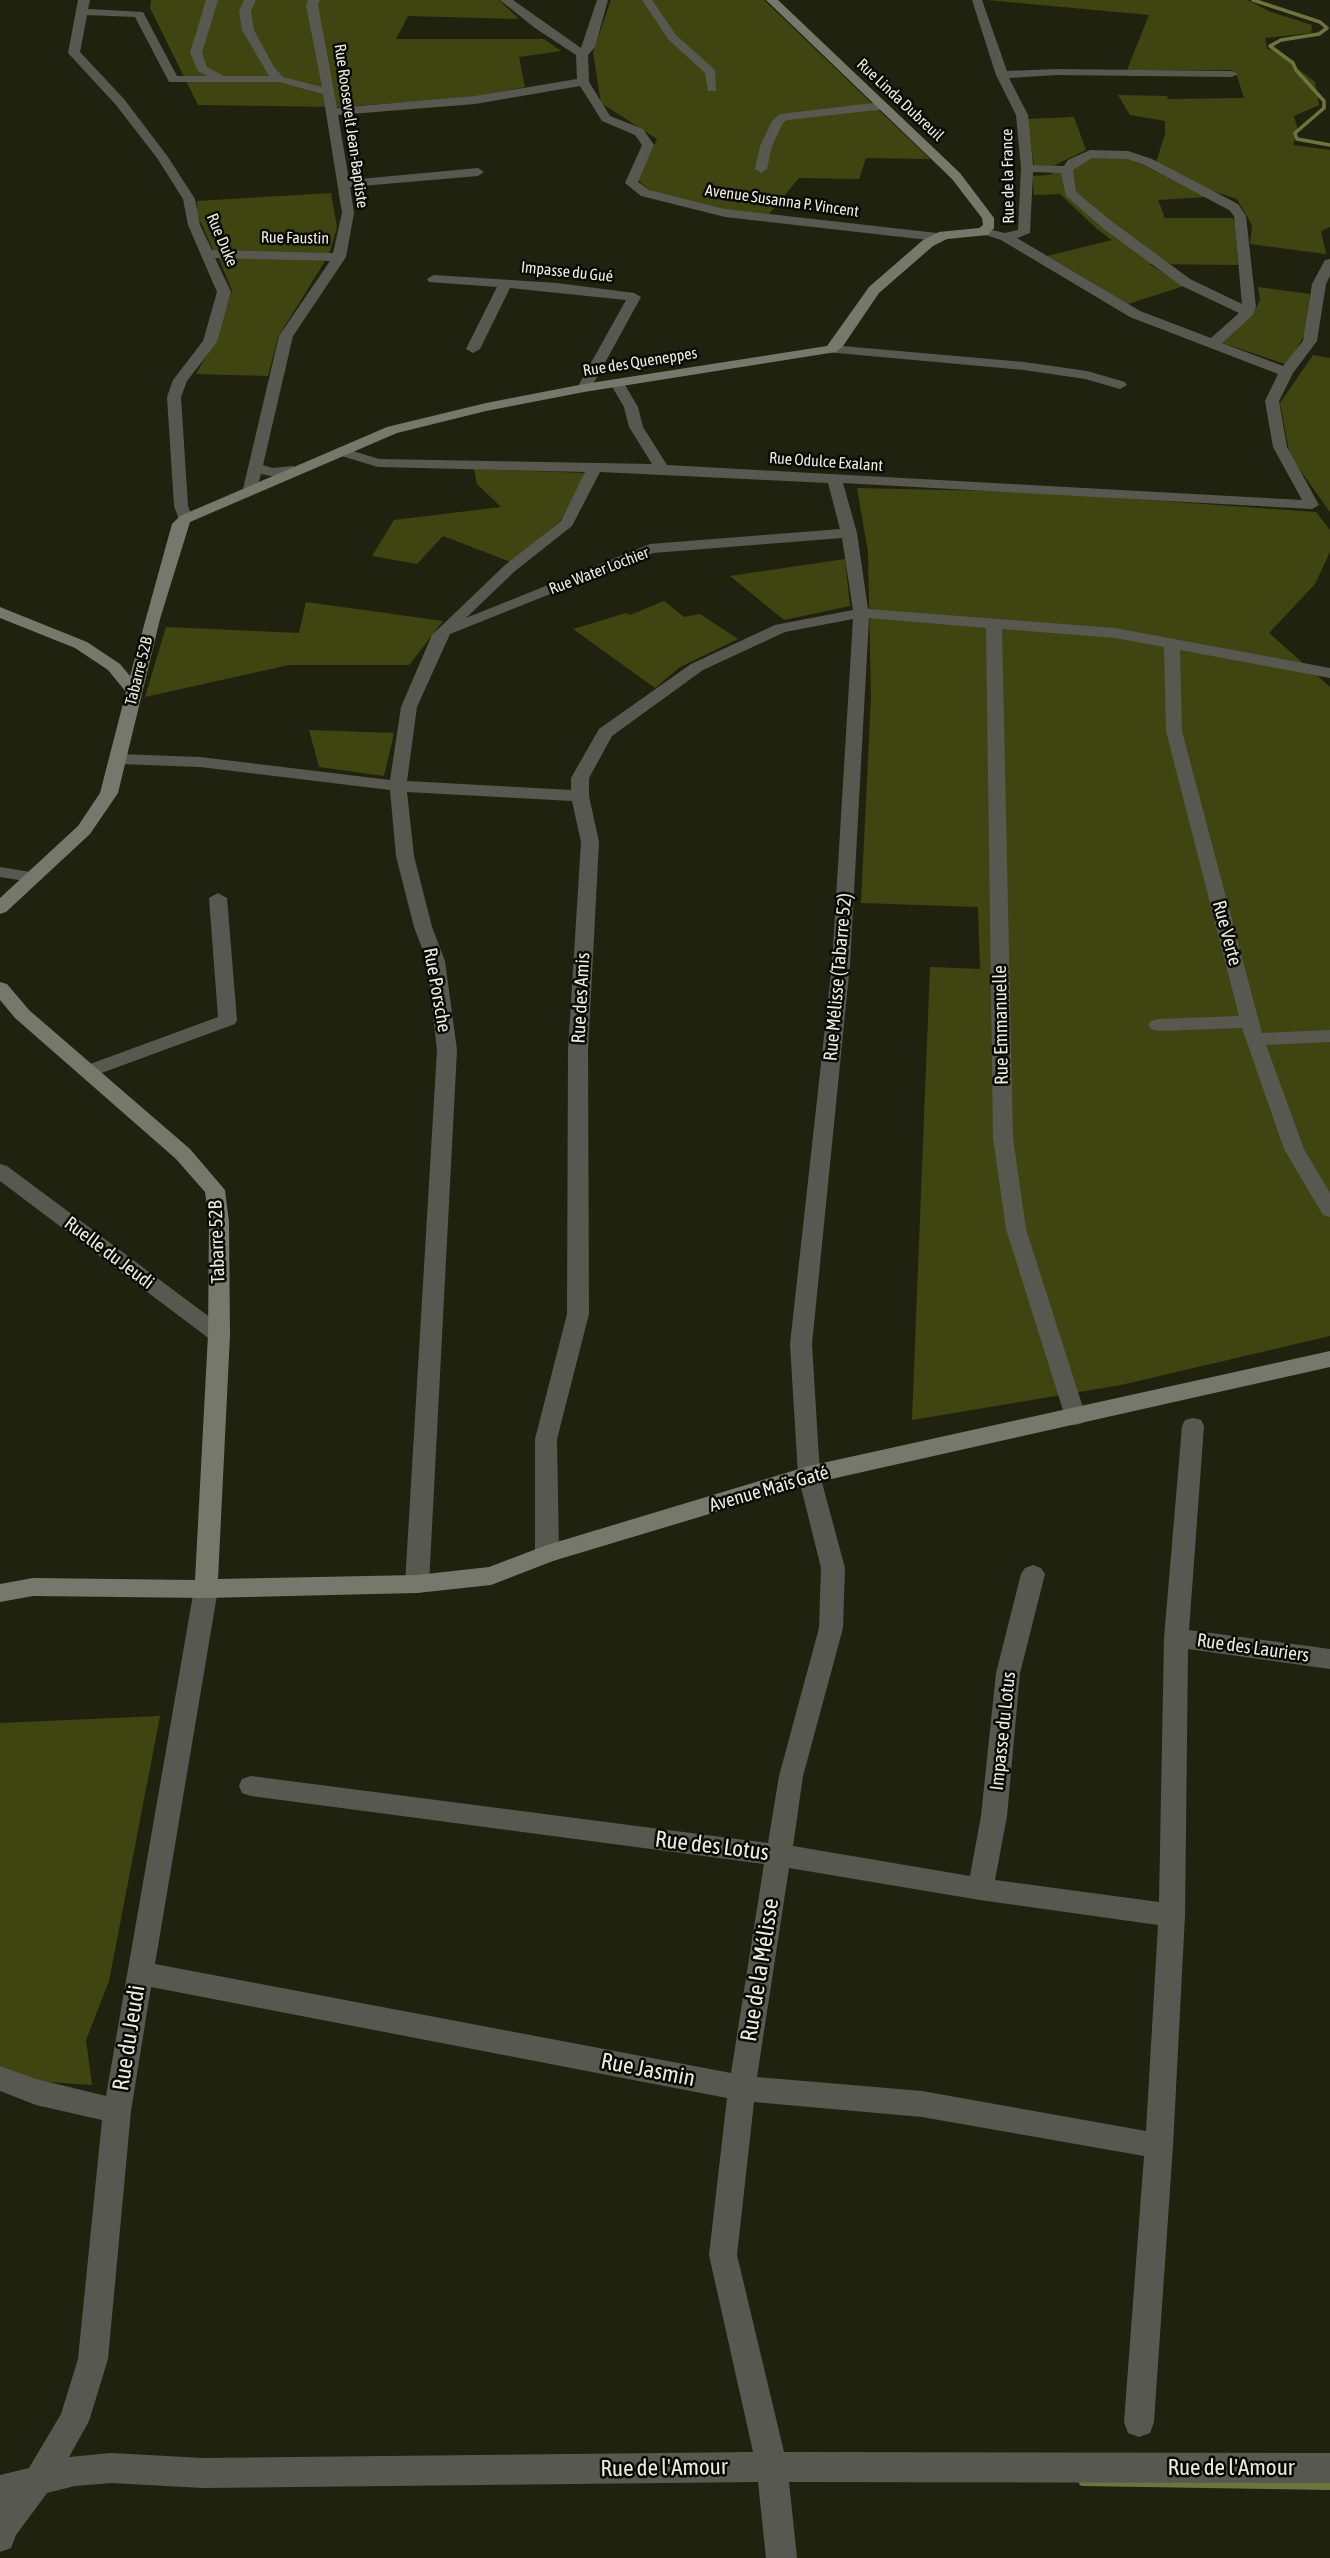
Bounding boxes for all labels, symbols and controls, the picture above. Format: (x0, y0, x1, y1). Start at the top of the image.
street label: Rue Roosevelt Jean-Baptiste (330, 43, 372, 209)
street label: Rue Linda Dubreuil (853, 55, 947, 145)
street label: Rue de la France (998, 128, 1018, 224)
street label: Avenue Susanna P. Vincent (704, 181, 860, 221)
street label: Rue Duke (202, 211, 242, 269)
street label: Rue Faustin (261, 228, 329, 248)
street label: Impasse du Gué (520, 258, 614, 286)
street label: Rue des Queneppes (582, 343, 698, 381)
street label: Rue Odulce Exalant (768, 448, 884, 476)
street label: Rue Water Lochier (546, 543, 652, 599)
street label: Tabarre 52B (121, 635, 157, 707)
street label: Rue Mélisse (Tabarre 52) (819, 892, 857, 1062)
street label: Rue Verte (1207, 898, 1247, 968)
street label: Rue Porsche (418, 946, 456, 1034)
street label: Rue des Amis (567, 952, 595, 1044)
street label: Rue Emmanuelle (989, 965, 1013, 1085)
street label: Tabarre 52B (204, 1200, 230, 1284)
street label: Ruelle du Jeudi (60, 1212, 158, 1294)
street label: Avenue Maïs Gaté (707, 1461, 831, 1517)
street label: Rue des Lauriers (1195, 1629, 1311, 1667)
street label: Impasse du Lotus (985, 1670, 1021, 1792)
street label: Rue des Lotus (654, 1825, 770, 1867)
street label: Rue de la Mélisse (735, 1896, 785, 2044)
street label: Rue du Jeudi (107, 1983, 151, 2093)
street label: Rue Jasmin (599, 2047, 697, 2093)
street label: Rue de l'Amour (600, 2453, 728, 2483)
street label: Rue de l'Amour (1167, 2454, 1295, 2482)

